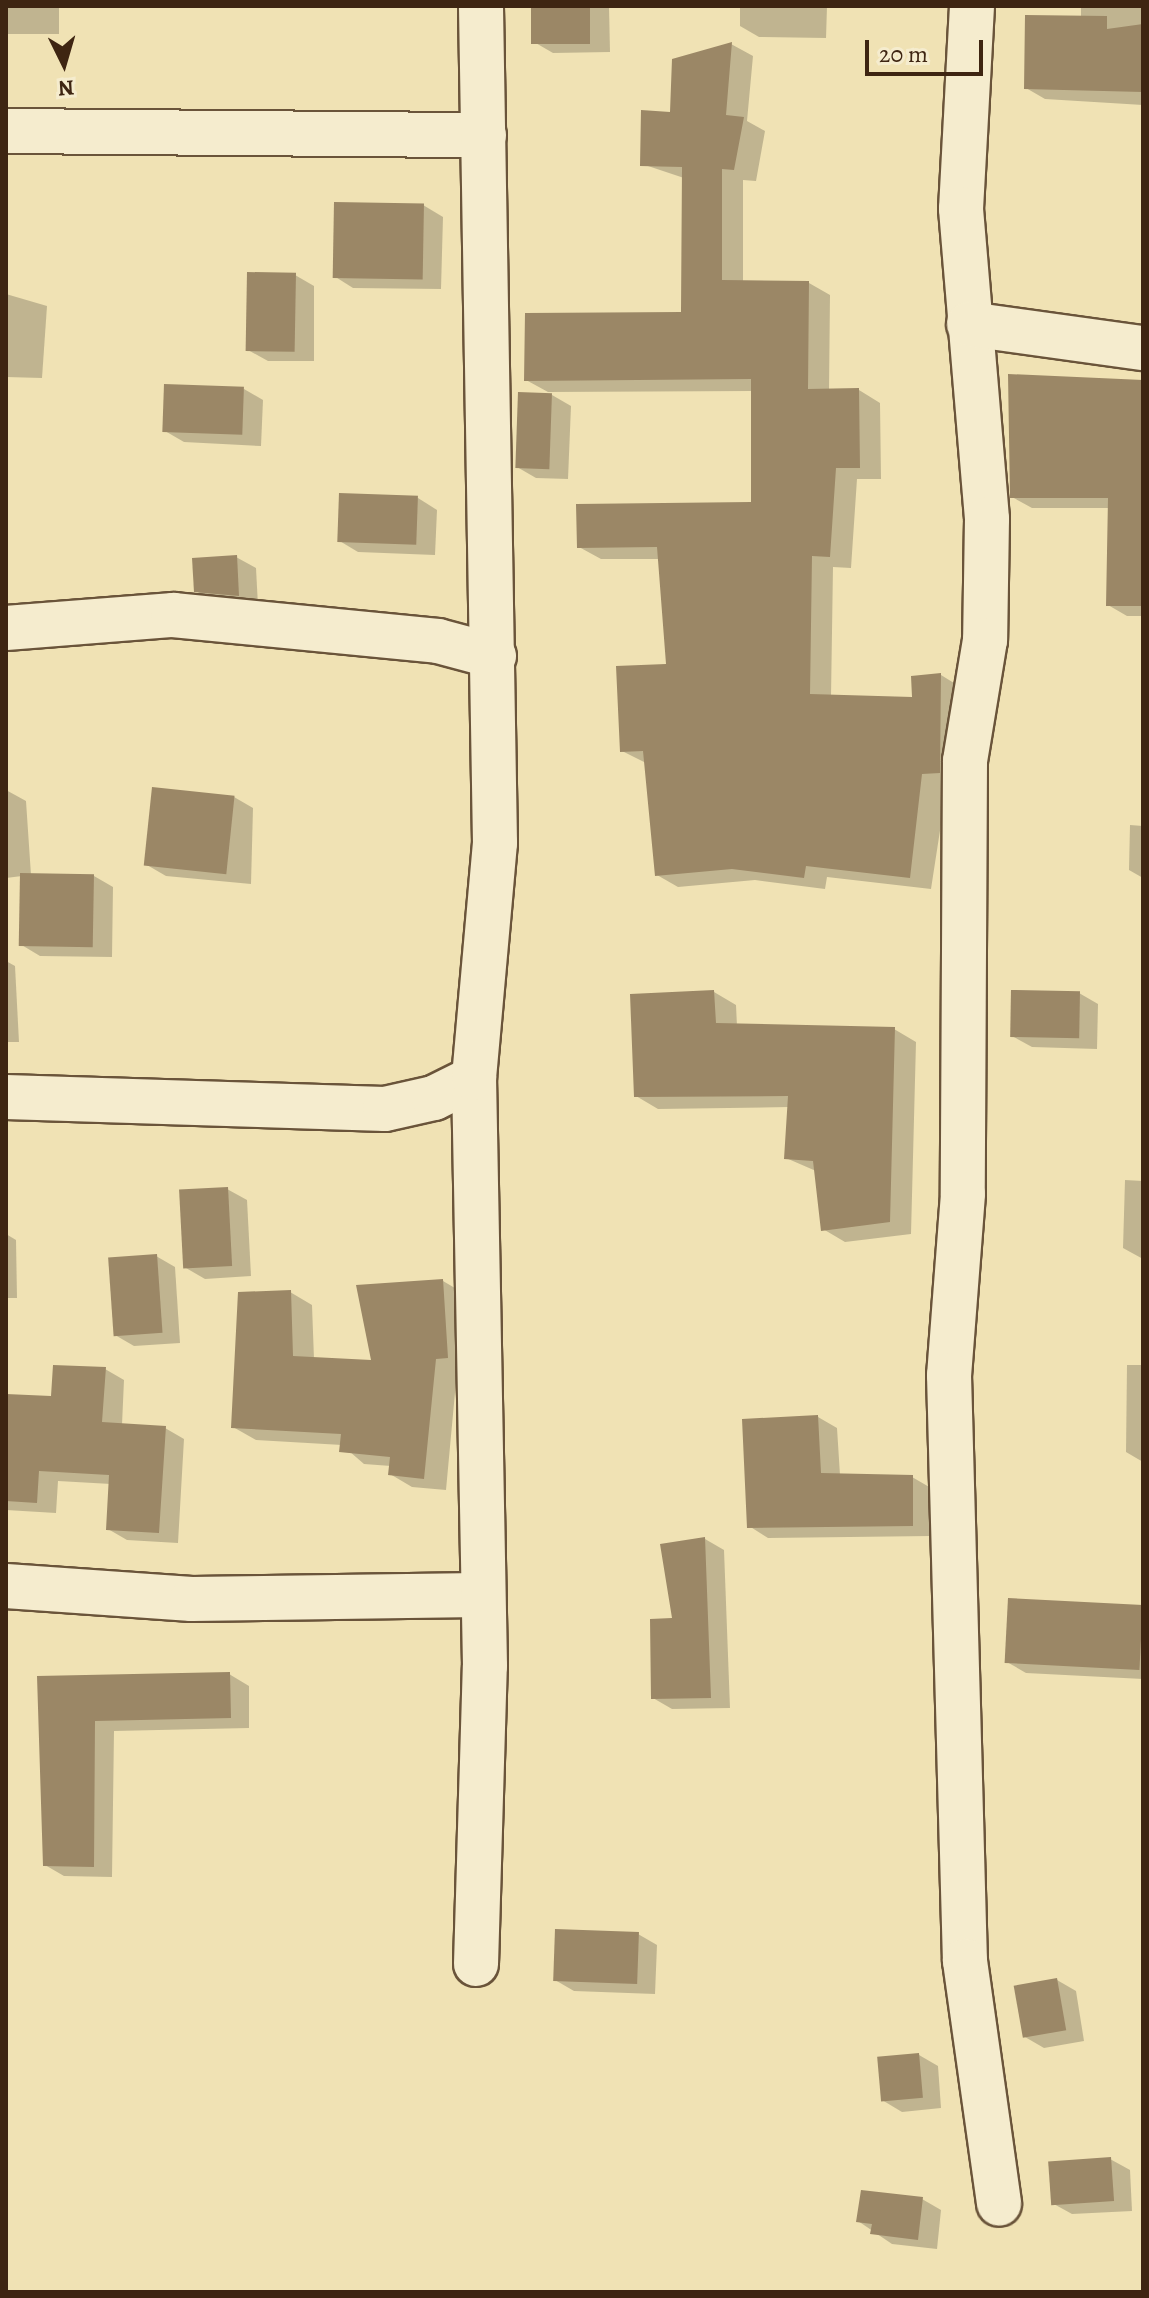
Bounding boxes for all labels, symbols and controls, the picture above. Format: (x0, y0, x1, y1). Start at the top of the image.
north arrow (24, 24, 104, 104)
scale bar (869, 24, 987, 74)
text: 20 m (879, 38, 928, 70)
text: N (57, 72, 75, 104)

